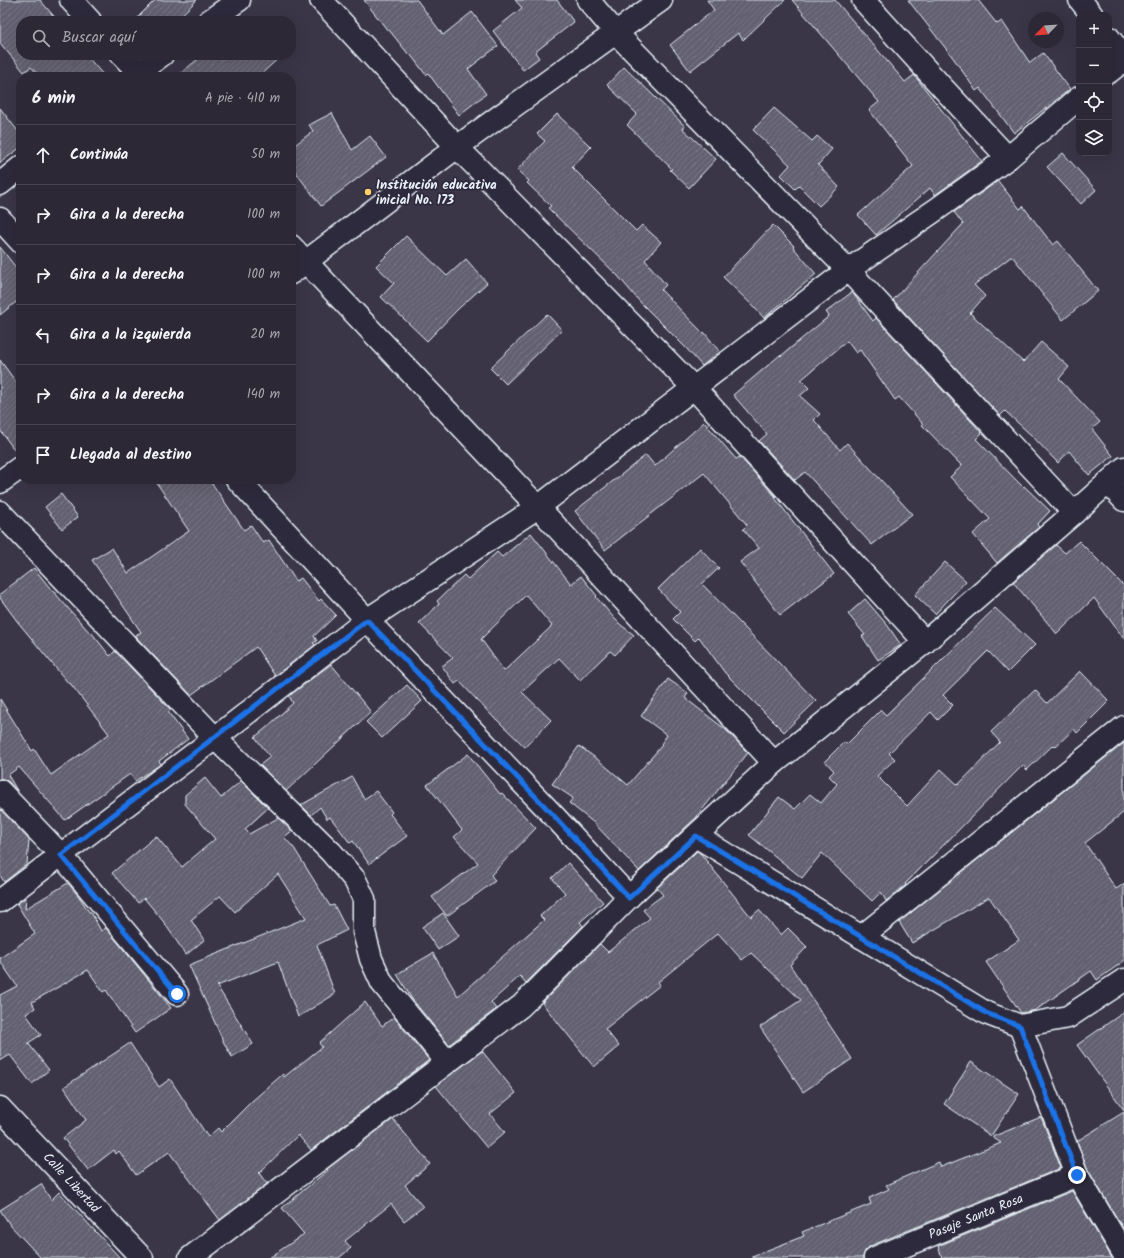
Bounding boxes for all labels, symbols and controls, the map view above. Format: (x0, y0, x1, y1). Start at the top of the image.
north arrow (1028, 12, 1064, 48)
map controls (1076, 12, 1112, 156)
button: + (1076, 12, 1112, 48)
search box (16, 16, 296, 60)
text: Buscar aquí (62, 26, 135, 50)
icon: search (30, 27, 52, 49)
button: − (1076, 48, 1112, 84)
button: locate (1076, 84, 1112, 120)
text: 6 min (32, 85, 76, 112)
text: A pie · 410 m (205, 88, 280, 109)
button: layers (1076, 120, 1112, 156)
text: Continúa (70, 143, 128, 167)
icon: ahead (32, 144, 54, 166)
text: 50 m (251, 144, 280, 165)
place label: Institución educativa inicial No. 173 (376, 175, 497, 211)
marker: Institución educativa inicial No. 173 (363, 187, 373, 197)
text: Gira a la derecha (70, 203, 184, 227)
icon: right (32, 204, 54, 226)
text: 100 m (247, 204, 280, 225)
text: Gira a la derecha (70, 263, 184, 287)
icon: right (32, 264, 54, 286)
text: 100 m (247, 264, 280, 285)
text: Gira a la izquierda (70, 323, 191, 347)
icon: left (32, 324, 54, 346)
text: 20 m (250, 324, 280, 345)
text: Gira a la derecha (70, 383, 184, 407)
icon: right (32, 384, 54, 406)
text: 140 m (247, 384, 280, 405)
text: Llegada al destino (70, 443, 192, 467)
icon: arrive (32, 444, 54, 466)
route start (168, 985, 186, 1003)
street label: Calle Libertad (37, 1148, 105, 1218)
route end (1068, 1166, 1086, 1184)
street label: Pasaje Santa Rosa (925, 1188, 1027, 1246)

